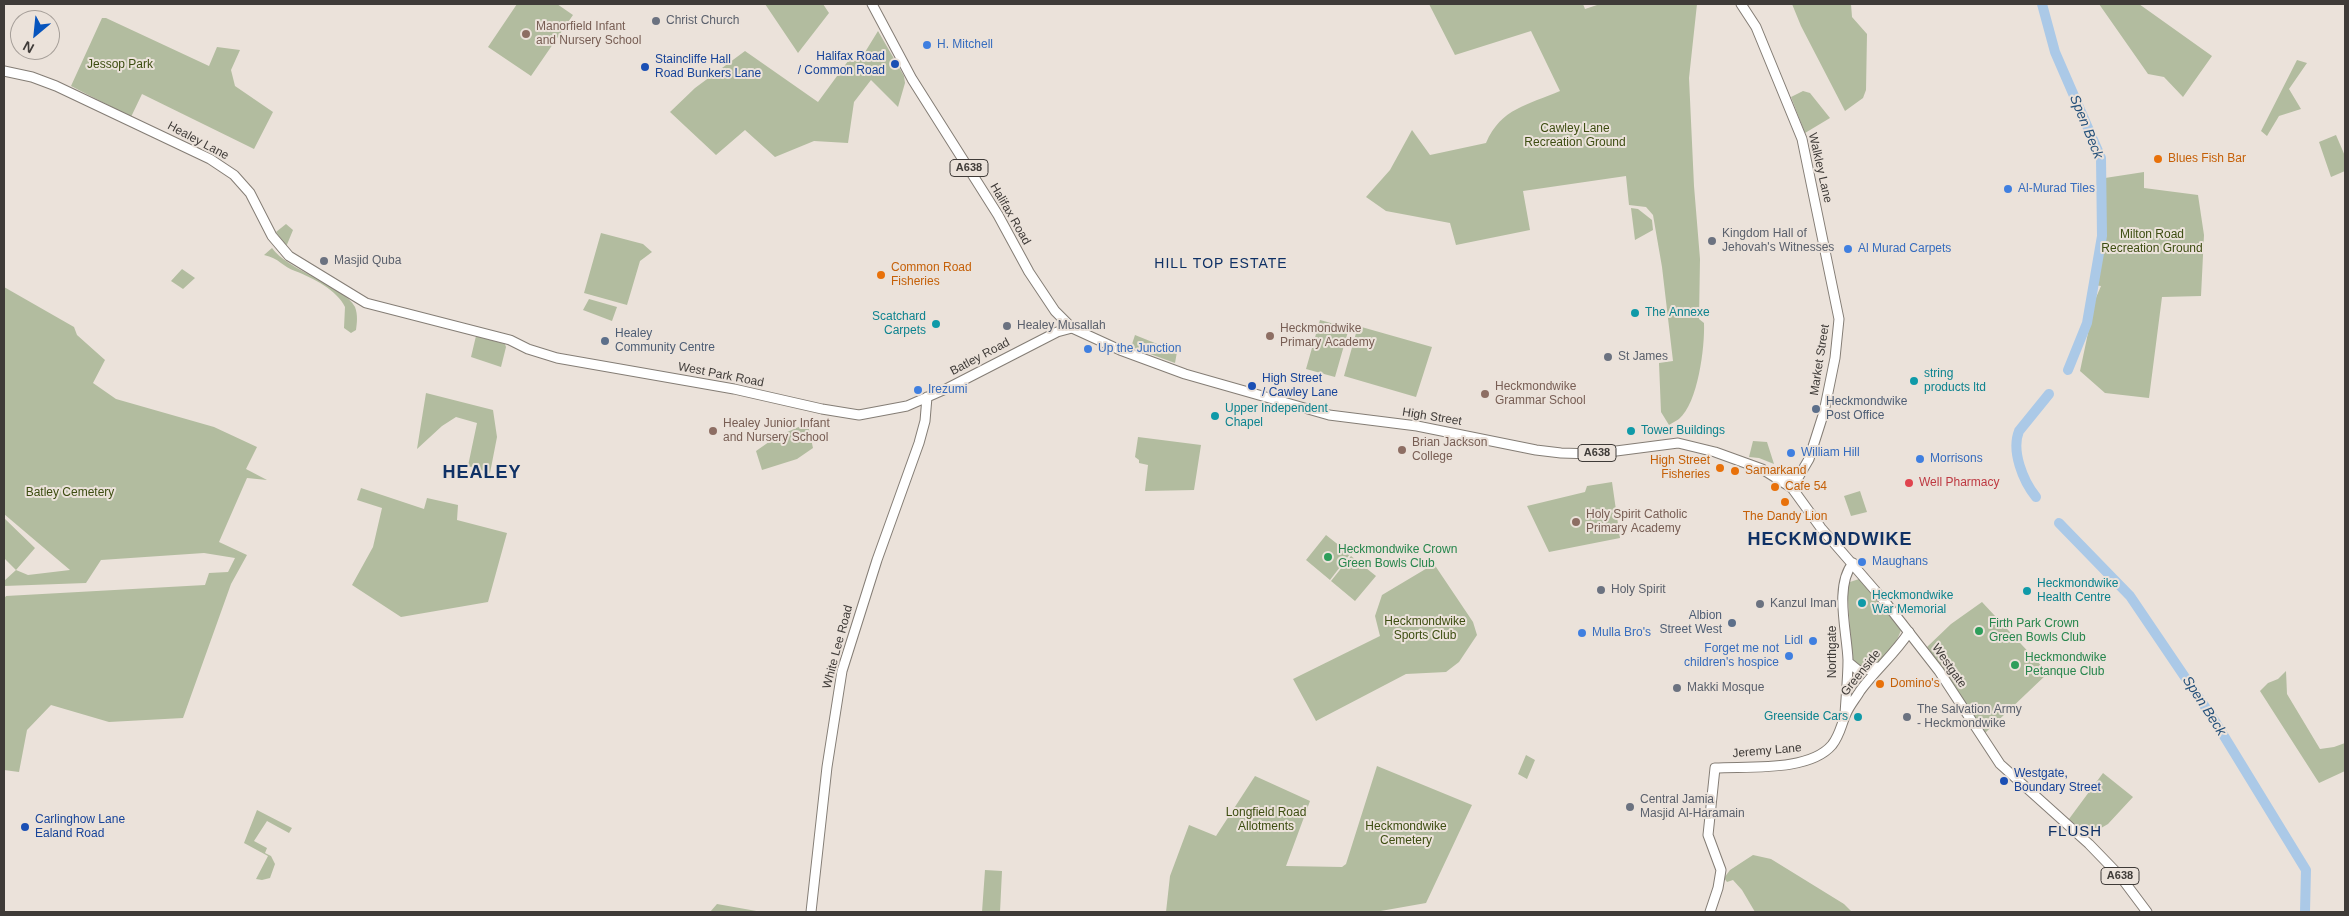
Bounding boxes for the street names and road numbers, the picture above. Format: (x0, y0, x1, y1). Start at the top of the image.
street label: Healey Lane (165, 119, 231, 163)
street label: Walkley Lane (1805, 132, 1835, 204)
road number: A638 (950, 160, 988, 177)
street label: Halifax Road (987, 181, 1033, 247)
street label: Market Street (1807, 323, 1833, 397)
street label: Batley Road (948, 335, 1012, 379)
street label: West Park Road (677, 360, 765, 390)
street label: High Street (1401, 405, 1463, 429)
road number: A638 (1578, 444, 1616, 462)
street label: White Lee Road (820, 604, 856, 690)
street label: Northgate (1826, 626, 1840, 678)
street label: Westgate (1929, 641, 1969, 691)
street label: Greenside (1838, 647, 1884, 699)
street label: Jeremy Lane (1732, 741, 1802, 761)
road number: A638 (2101, 868, 2139, 884)

